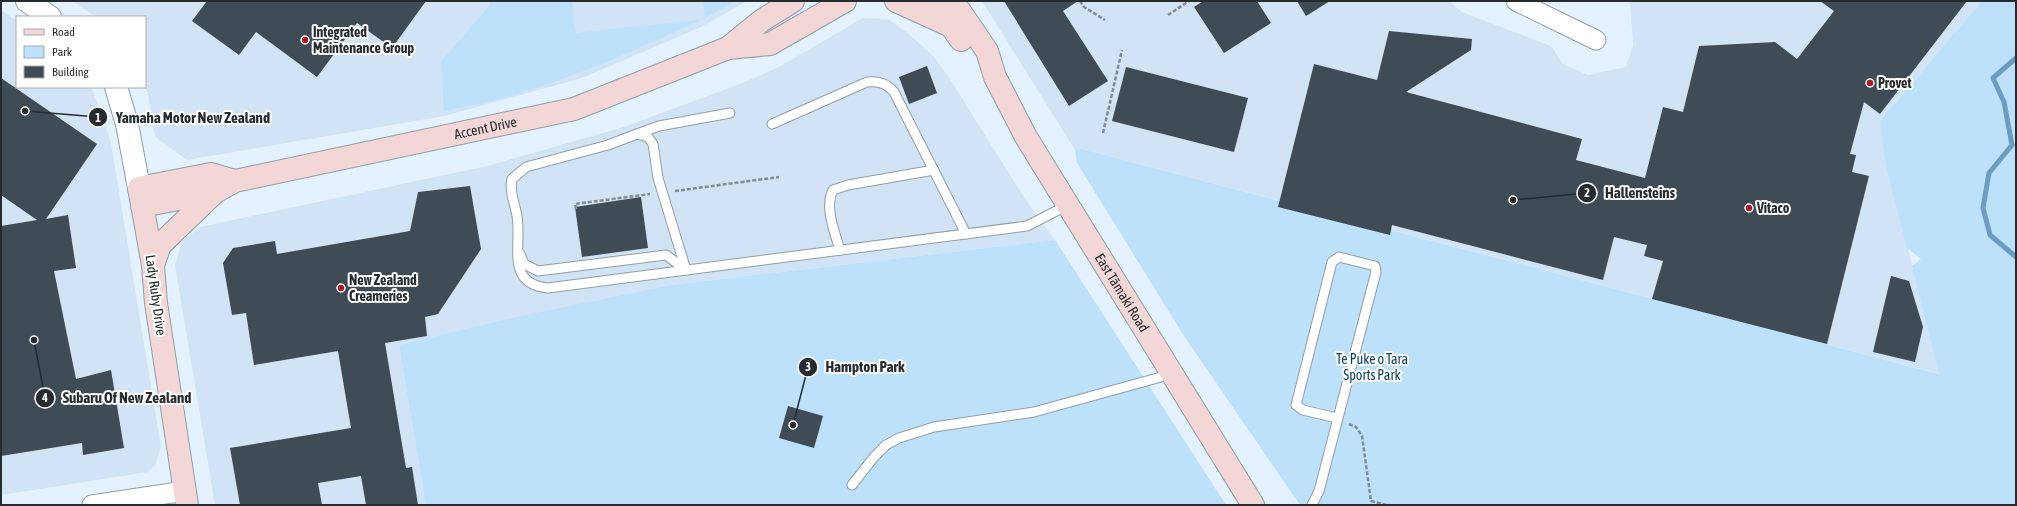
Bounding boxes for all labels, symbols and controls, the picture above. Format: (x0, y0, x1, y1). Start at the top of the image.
legend (16, 16, 146, 88)
place label: Integrated Maintenance Group (313, 24, 415, 56)
text: Road (52, 25, 75, 39)
marker: Integrated Maintenance Group (300, 35, 310, 45)
text: Park (52, 45, 73, 59)
text: Building (52, 65, 90, 79)
place label: Provet (1878, 75, 1911, 91)
marker: Provet (1865, 78, 1875, 88)
callout: Yamaha Motor New Zealand (88, 104, 278, 131)
text: Yamaha Motor New Zealand (115, 109, 270, 126)
text: 1 (95, 111, 101, 125)
street label: Accent Drive (452, 113, 518, 142)
callout: Hallensteins (1577, 179, 1683, 206)
text: Hallensteins (1605, 184, 1676, 201)
text: 2 (1584, 186, 1590, 200)
place label: Vitaco (1756, 200, 1790, 216)
marker: Vitaco (1744, 203, 1754, 213)
street label: East Tāmaki Road (1092, 250, 1152, 335)
street label: Lady Ruby Drive (142, 254, 170, 336)
place label: New Zealand Creameries (349, 272, 417, 304)
marker: New Zealand Creameries (336, 283, 346, 293)
park label: Te Puke o Tara Sports Park (1336, 351, 1408, 383)
callout: Hampton Park (798, 353, 913, 380)
text: Hampton Park (825, 358, 905, 375)
text: 3 (805, 360, 811, 374)
callout: Subaru Of New Zealand (35, 385, 200, 412)
text: Subaru Of New Zealand (63, 389, 191, 406)
text: 4 (41, 391, 48, 405)

